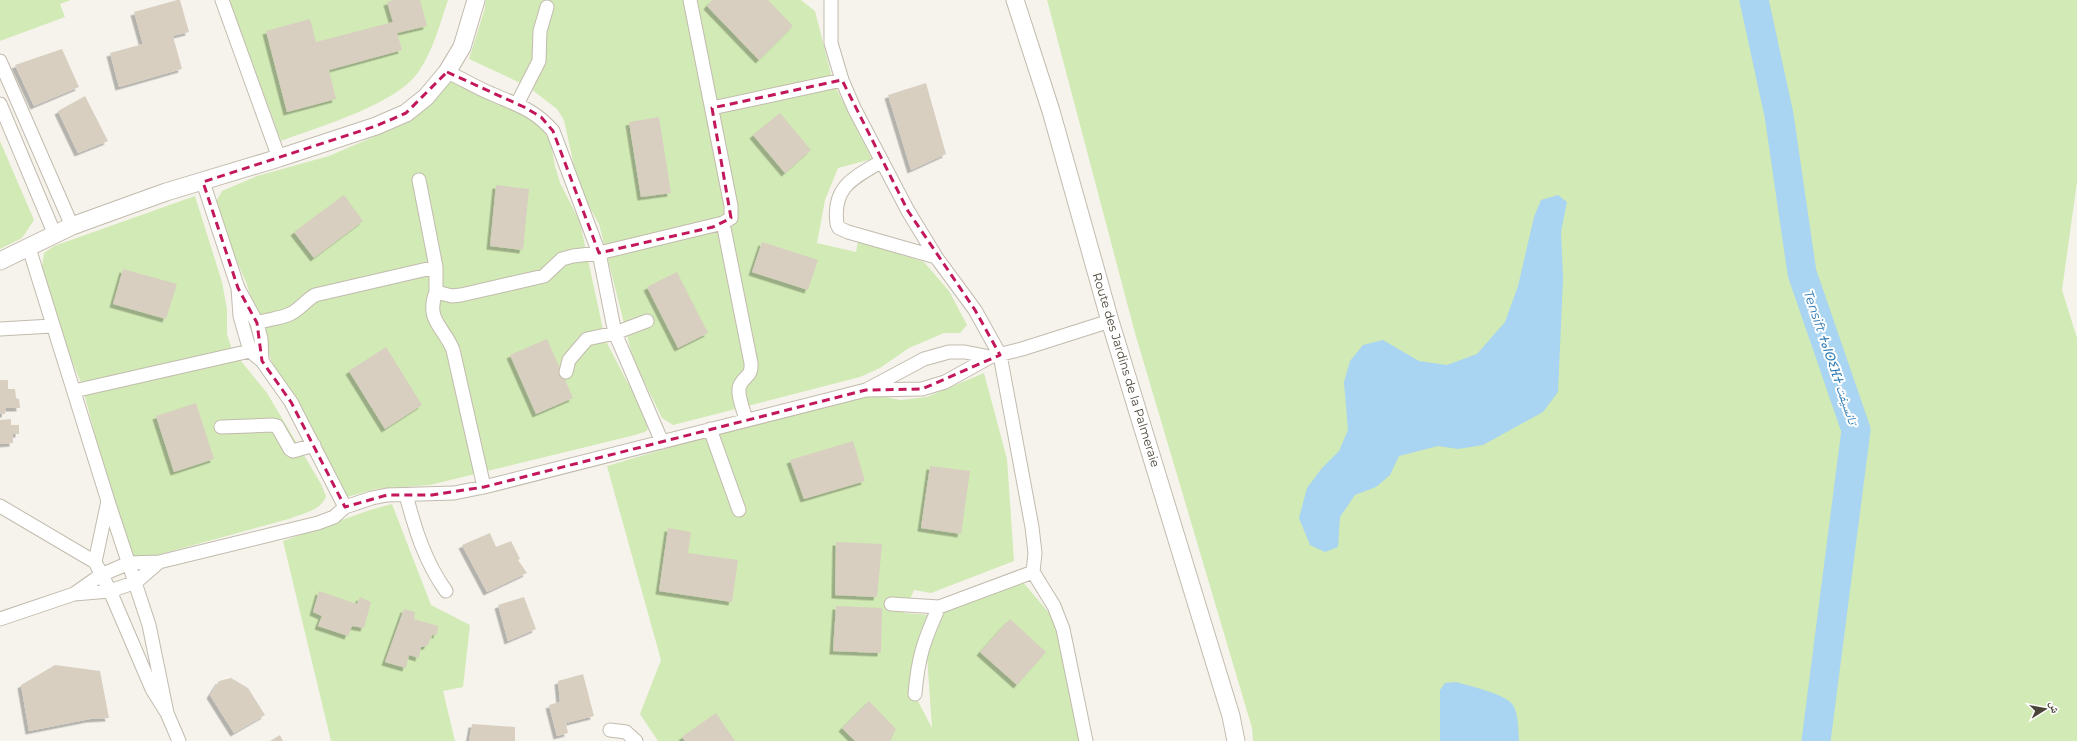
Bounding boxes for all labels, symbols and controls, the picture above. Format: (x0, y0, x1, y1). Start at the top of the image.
street label: Route des Jardins de la Palmeraie (1090, 271, 1163, 469)
water label: Tensift ⵜⴰⵏⵙⵉⴼⵜ تانسيفت (1800, 288, 1862, 429)
north arrow (2025, 689, 2065, 729)
text: ش (2046, 700, 2063, 715)

